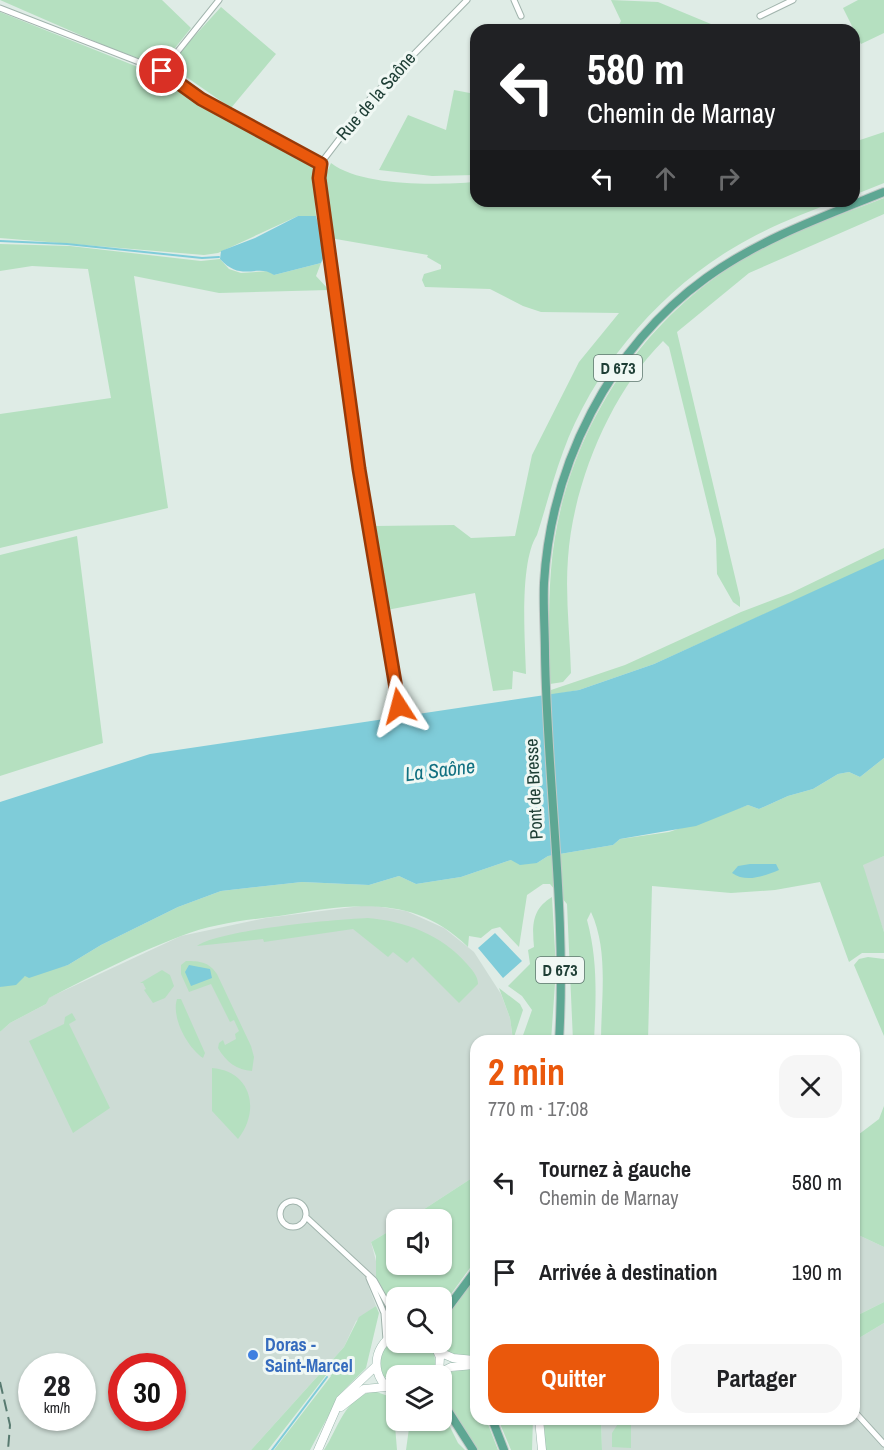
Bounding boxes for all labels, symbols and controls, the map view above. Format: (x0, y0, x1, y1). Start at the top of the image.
text: 580 m (587, 41, 685, 97)
pin (136, 45, 187, 96)
street label: Rue de la Saône (330, 46, 421, 145)
icon: left (488, 48, 566, 126)
icon: arrive (145, 54, 178, 87)
text: Chemin de Marnay (587, 95, 775, 131)
icon: left (586, 162, 619, 195)
icon: ahead (649, 162, 682, 195)
icon: right (712, 162, 745, 195)
road number: D 673 (594, 355, 642, 381)
position arrow (367, 674, 431, 738)
street label: Pont de Bresse (518, 738, 549, 840)
water label: La Saône (403, 752, 476, 787)
road number: D 673 (536, 957, 584, 983)
text: 2 min (488, 1048, 565, 1096)
button: close (779, 1055, 842, 1118)
text: 770 m · 17:08 (488, 1095, 588, 1122)
text: Tournez à gauche (539, 1154, 691, 1184)
icon: left (488, 1166, 521, 1199)
text: 580 m (792, 1167, 842, 1197)
text: Chemin de Marnay (539, 1184, 678, 1211)
map controls (386, 1209, 452, 1431)
button: sound (386, 1209, 452, 1275)
icon: arrive (488, 1256, 521, 1289)
text: Arrivée à destination (539, 1257, 717, 1287)
text: 190 m (792, 1257, 842, 1287)
button: search (386, 1287, 452, 1353)
place label: Doras - Saint-Marcel (265, 1332, 353, 1378)
button: Quitter (488, 1344, 659, 1413)
button: Partager (671, 1344, 842, 1413)
marker: Doras - Saint-Marcel (246, 1348, 260, 1362)
speed limit sign: 30 (108, 1353, 186, 1431)
text: 28 (43, 1365, 71, 1405)
button: layers (386, 1365, 452, 1431)
text: km/h (44, 1397, 70, 1418)

